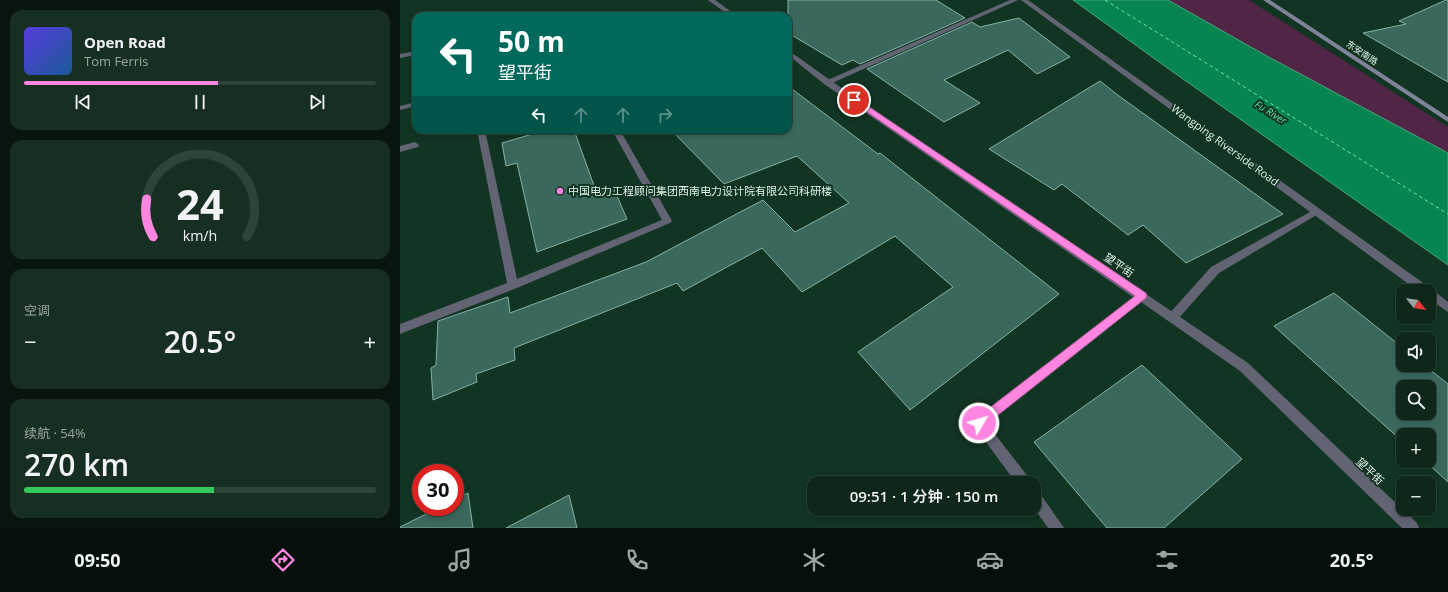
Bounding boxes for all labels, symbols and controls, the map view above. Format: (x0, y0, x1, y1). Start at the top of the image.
text: 50 m (498, 22, 565, 60)
icon: left (432, 28, 484, 80)
text: Open Road (84, 32, 166, 52)
street label: 东安南路 (1344, 37, 1381, 68)
text: Tom Ferris (84, 52, 149, 70)
text: 望平街 (498, 60, 552, 84)
pin (837, 83, 871, 117)
icon: arrive (843, 89, 865, 111)
icon: previous (72, 91, 94, 113)
icon: pause (189, 91, 211, 113)
icon: next (306, 91, 328, 113)
water label: Fu River (1252, 97, 1290, 128)
street label: Wangping Riverside Road (1168, 100, 1282, 189)
icon: left (528, 104, 550, 126)
icon: ahead (570, 104, 592, 126)
icon: ahead (612, 104, 634, 126)
icon: right (654, 104, 676, 126)
text: 24 (176, 176, 224, 232)
place label: 中国电力工程顾问集团西南电力设计院有限公司科研楼 (568, 183, 832, 198)
marker: 中国电力工程顾问集团西南电力设计院有限公司科研楼 (555, 186, 565, 196)
text: km/h (183, 226, 217, 245)
street label: 望平街 (1101, 249, 1137, 280)
north arrow (1396, 284, 1436, 324)
map controls (1396, 284, 1436, 516)
text: 空调 (24, 301, 50, 319)
text: 20.5° (164, 321, 236, 362)
text: − (24, 326, 37, 356)
text: + (363, 326, 376, 356)
button: sound (1396, 332, 1436, 372)
button: search (1396, 380, 1436, 420)
position arrow (958, 402, 1000, 444)
text: 续航 · 54% (24, 424, 86, 442)
button: + (1396, 428, 1436, 468)
text: 270 km (24, 444, 129, 485)
street label: 望平街 (1353, 454, 1387, 487)
speed limit sign: 30 (412, 464, 464, 516)
button: − (1396, 476, 1436, 516)
text: 09:51 · 1 分钟 · 150 m (850, 486, 998, 506)
icon: directions (269, 546, 297, 574)
icon: music (446, 546, 474, 574)
icon: phone (623, 546, 651, 574)
icon: climate (800, 546, 828, 574)
icon: car (976, 546, 1004, 574)
icon: filters (1153, 546, 1181, 574)
text: 09:50 (74, 548, 121, 572)
text: 20.5° (1330, 548, 1374, 572)

